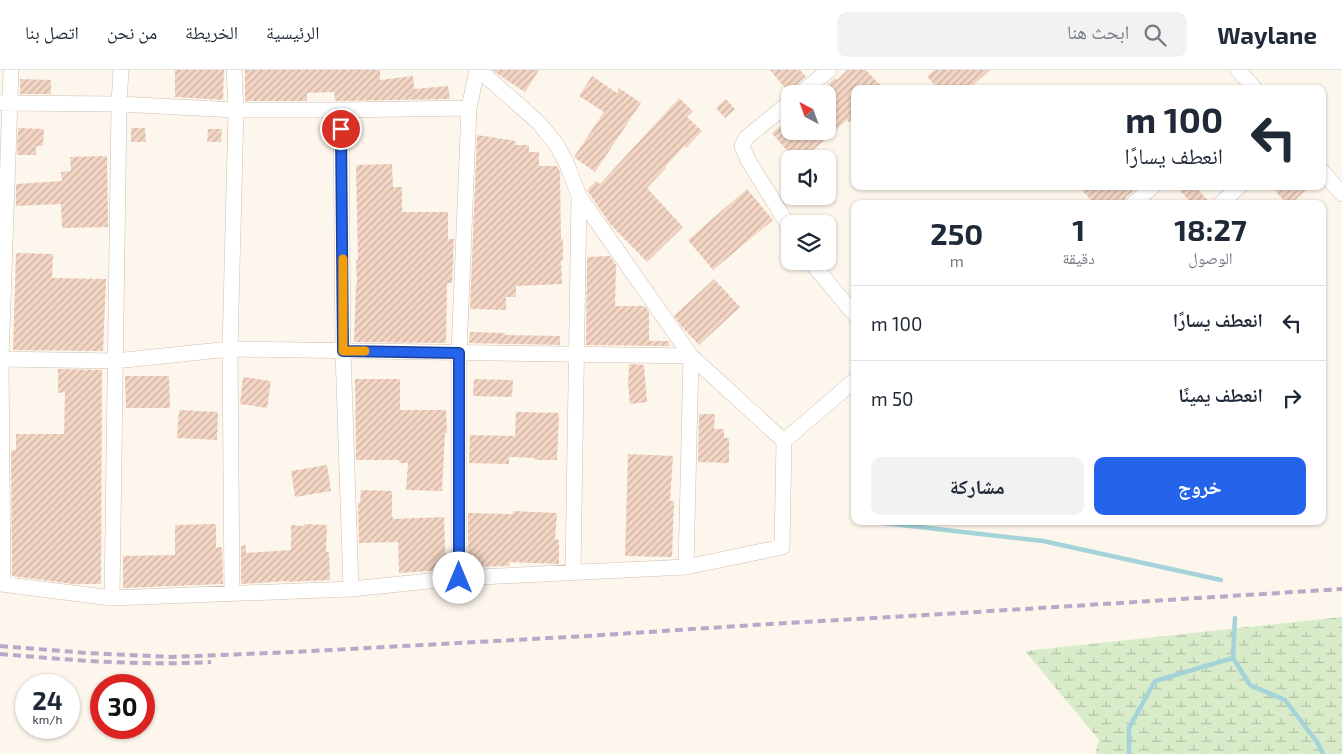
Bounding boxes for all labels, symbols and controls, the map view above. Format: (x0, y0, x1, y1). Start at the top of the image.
search box (837, 12, 1187, 57)
text: ابحث هنا (1067, 20, 1129, 43)
text: Waylane (1217, 20, 1317, 49)
text: اتصل بنا (25, 21, 79, 43)
text: من نحن (107, 21, 157, 43)
text: الخريطة (185, 21, 238, 43)
text: الرئيسية (266, 21, 319, 43)
icon: search (1141, 21, 1169, 49)
north arrow (781, 85, 836, 140)
map controls (781, 85, 836, 270)
text: 100 m (1125, 98, 1223, 140)
icon: left (1241, 105, 1306, 170)
pin (320, 108, 362, 150)
icon: arrive (327, 115, 355, 143)
text: انعطف يسارًا (1124, 142, 1223, 168)
button: sound (781, 150, 836, 205)
text: 1 (1072, 211, 1085, 247)
text: 18:27 (1174, 211, 1247, 247)
button: layers (781, 215, 836, 270)
text: 250 (930, 215, 983, 251)
text: دقيقة (1062, 248, 1095, 267)
text: الوصول (1188, 248, 1233, 267)
text: m (950, 251, 964, 270)
text: انعطف يسارًا (1173, 308, 1263, 331)
icon: left (1278, 309, 1306, 337)
text: 100 m (871, 312, 922, 335)
text: انعطف يمينًا (1178, 383, 1263, 406)
icon: right (1278, 384, 1306, 412)
text: 50 m (871, 387, 914, 410)
button: مشاركة (871, 457, 1084, 515)
button: خروج (1094, 457, 1306, 515)
position arrow (432, 551, 484, 603)
speed limit sign: 30 (90, 674, 155, 739)
text: 24 (32, 685, 63, 715)
text: km/h (33, 712, 62, 726)

